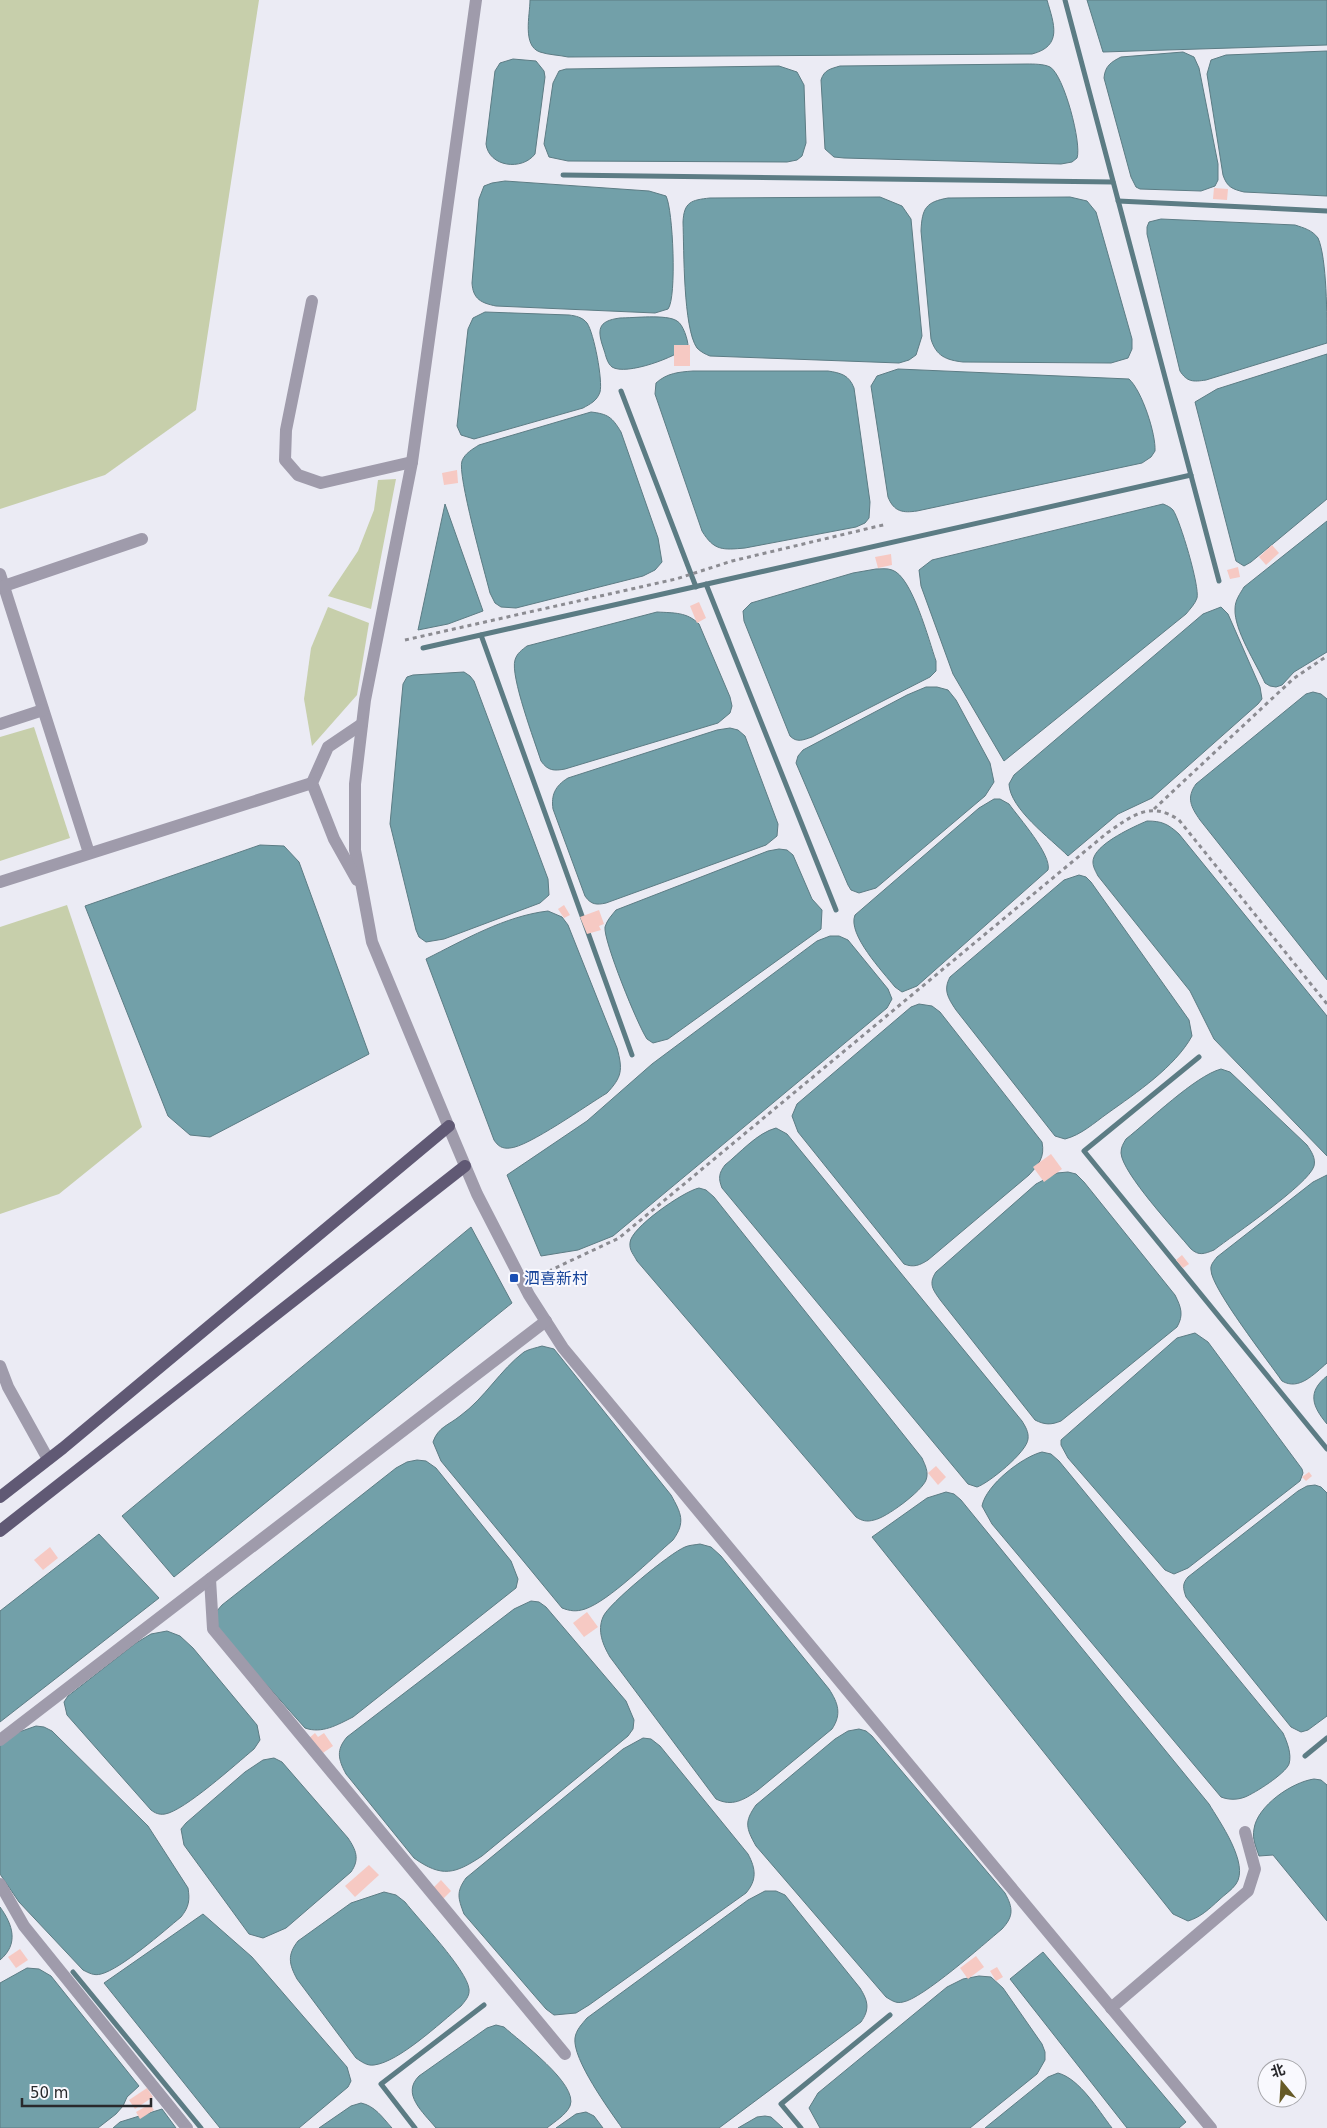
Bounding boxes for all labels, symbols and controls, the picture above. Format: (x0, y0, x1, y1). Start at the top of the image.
place label: 泗喜新村 (524, 1269, 588, 1288)
marker: 泗喜新村 (508, 1272, 520, 1284)
north arrow (1257, 2058, 1307, 2108)
text: 北 (1269, 2061, 1287, 2080)
scale bar (22, 2076, 151, 2108)
text: 50 m (30, 2084, 68, 2102)

